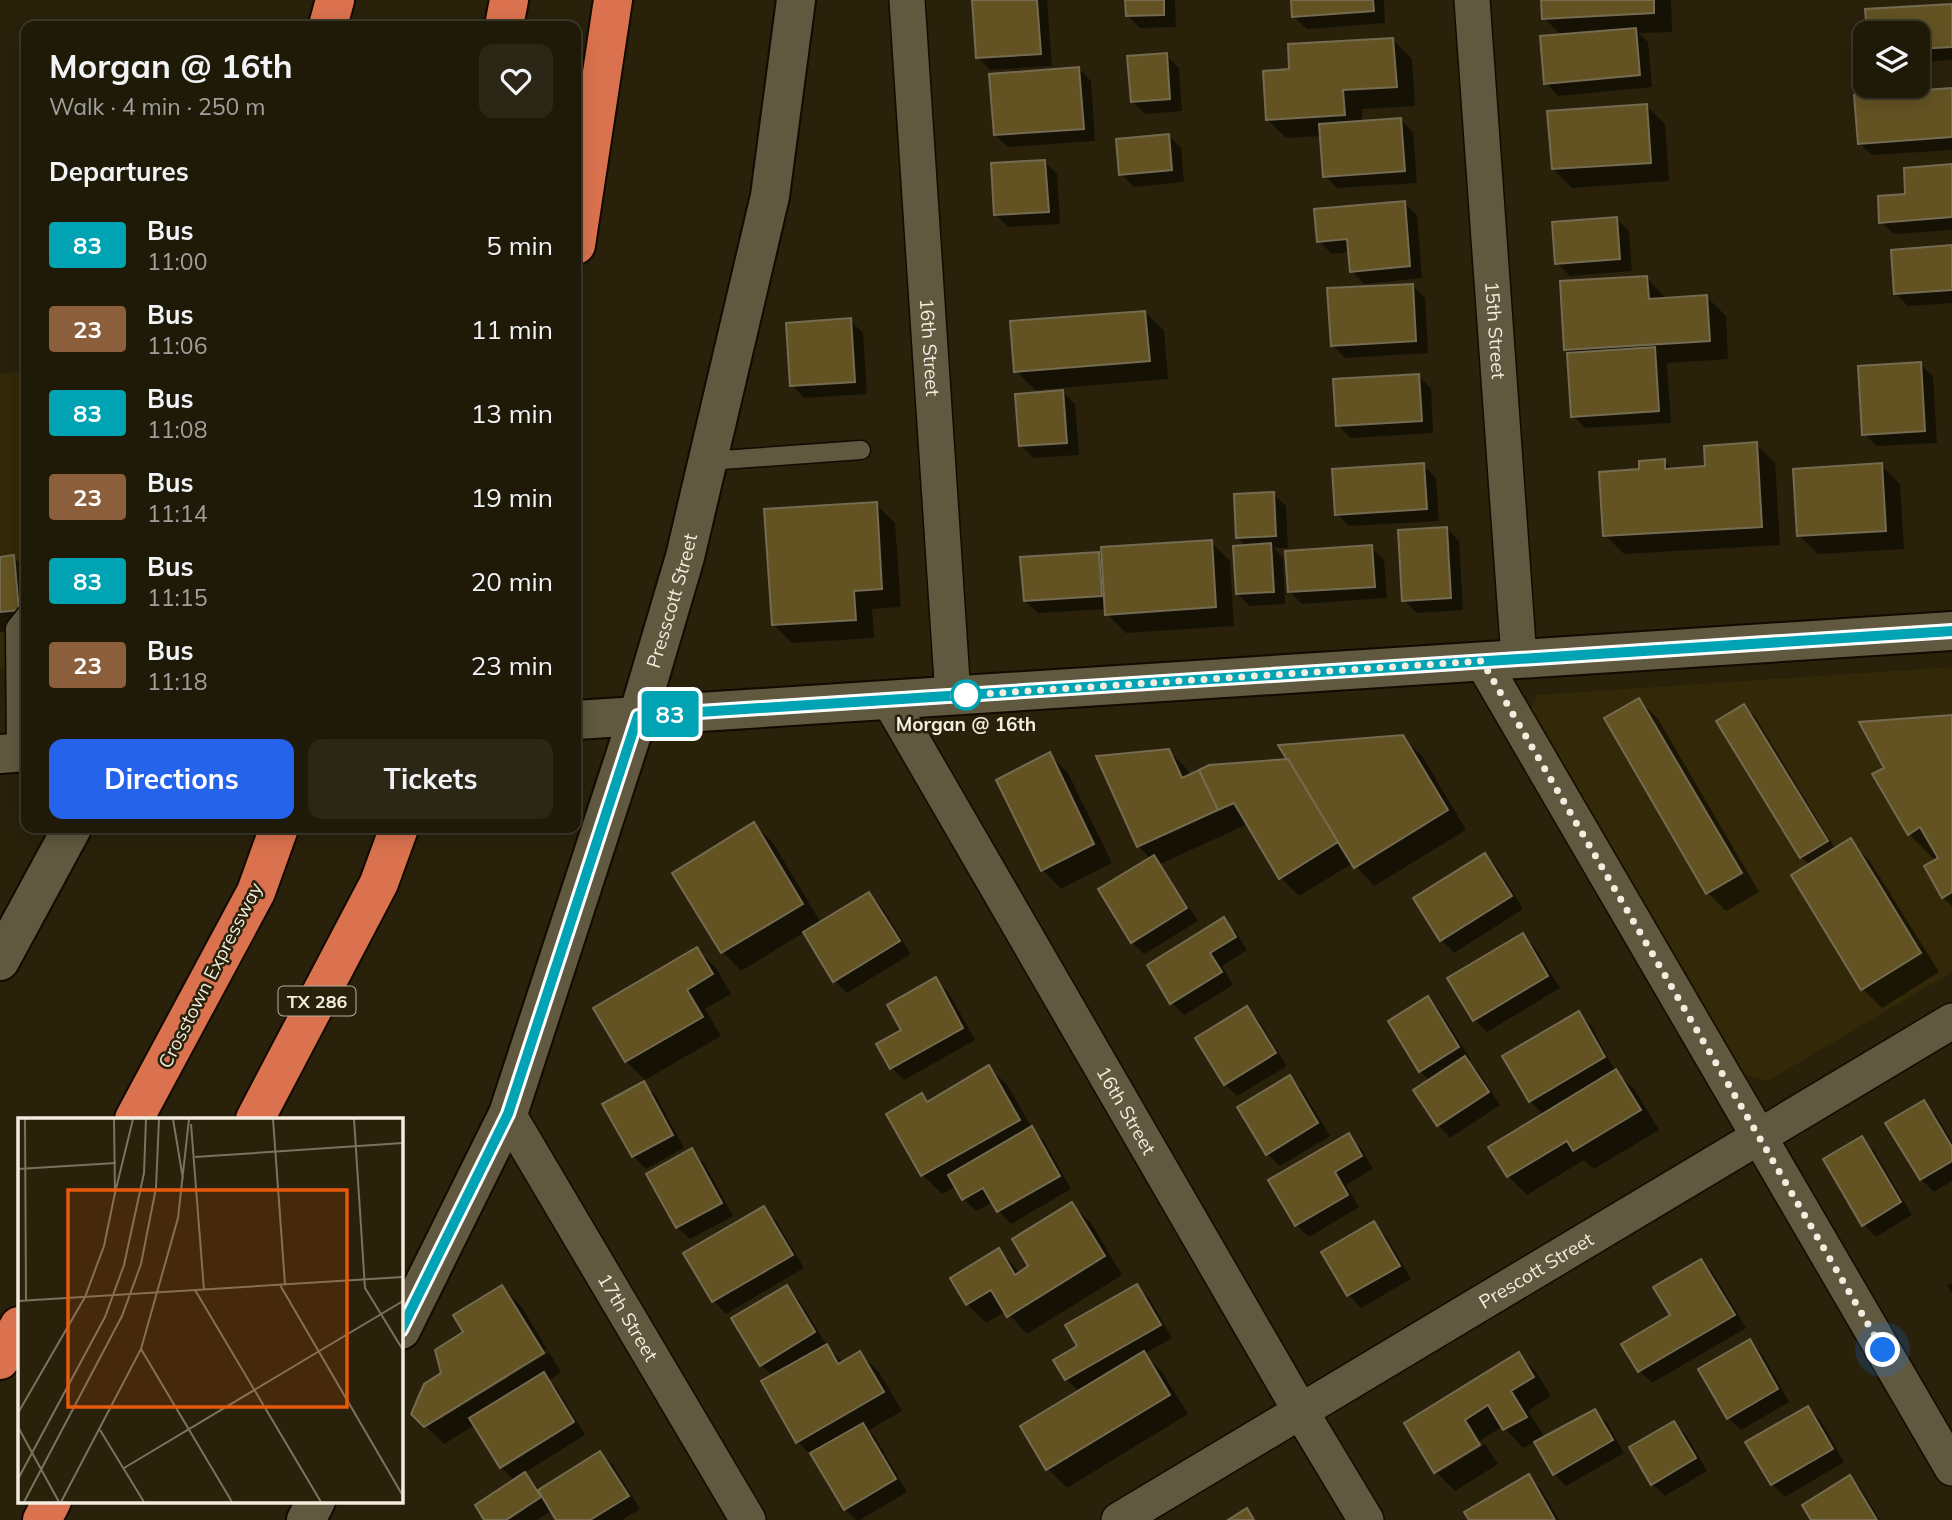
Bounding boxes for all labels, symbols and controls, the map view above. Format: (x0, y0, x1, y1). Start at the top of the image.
map controls (1853, 21, 1930, 98)
button: layers (1853, 21, 1930, 98)
button: heart (479, 44, 553, 118)
text: Morgan @ 16th (49, 45, 293, 86)
text: Walk · 4 min · 250 m (49, 92, 266, 121)
text: Departures (49, 155, 189, 188)
text: Bus (147, 214, 193, 247)
text: 5 min (486, 229, 553, 262)
text: 83 (73, 230, 102, 260)
text: 11:00 (147, 247, 207, 276)
street label: 15th Street (1480, 280, 1511, 380)
street label: 16th Street (915, 297, 945, 397)
text: Bus (147, 298, 193, 331)
text: 11 min (471, 313, 553, 346)
text: 23 (73, 314, 102, 344)
text: 11:06 (147, 331, 207, 360)
text: Bus (147, 382, 193, 415)
text: 13 min (471, 397, 553, 430)
text: 83 (73, 398, 102, 428)
text: 11:08 (147, 415, 207, 444)
text: Bus (147, 466, 193, 499)
text: 19 min (471, 481, 553, 514)
text: 23 (73, 482, 102, 512)
text: 11:14 (147, 499, 207, 528)
street label: Presscott Street (641, 531, 702, 671)
text: Bus (147, 550, 193, 583)
text: 20 min (471, 565, 553, 598)
text: 83 (73, 566, 102, 596)
text: 11:15 (147, 583, 207, 612)
text: Bus (147, 634, 193, 667)
text: 23 min (471, 649, 553, 682)
text: 23 (73, 650, 102, 680)
text: 11:18 (147, 667, 207, 696)
marker: Morgan @ 16th (951, 680, 981, 710)
line badge: 83 (638, 691, 702, 737)
text: 83 (656, 699, 684, 729)
place label: Morgan @ 16th (896, 712, 1036, 736)
button: Directions (49, 739, 294, 819)
button: Tickets (308, 739, 553, 819)
street label: Crosstown Expressway (153, 878, 267, 1072)
road number: TX 286 (278, 986, 356, 1016)
street label: 16th Street (1091, 1062, 1162, 1159)
inset map (18, 1118, 402, 1502)
street label: Prescott Street (1474, 1227, 1598, 1314)
street label: 17th Street (593, 1269, 664, 1366)
your location (1865, 1332, 1900, 1367)

